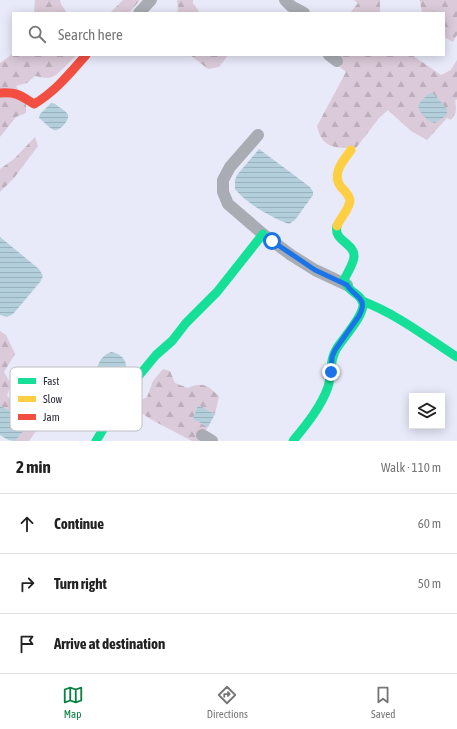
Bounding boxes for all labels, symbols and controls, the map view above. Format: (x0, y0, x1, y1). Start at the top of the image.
search box (12, 12, 445, 56)
icon: search (26, 23, 48, 45)
text: Search here (58, 26, 123, 43)
route start (263, 232, 281, 250)
route end (322, 363, 340, 381)
legend (10, 367, 142, 431)
text: Fast (43, 375, 59, 387)
text: Slow (43, 393, 62, 405)
map controls (409, 393, 445, 429)
button: layers (409, 393, 445, 429)
text: Jam (43, 411, 60, 423)
text: 2 min (16, 457, 51, 477)
text: Walk · 110 m (381, 460, 441, 475)
icon: ahead (16, 513, 38, 535)
text: Continue (54, 515, 104, 532)
text: 60 m (418, 516, 441, 531)
icon: right (16, 573, 38, 595)
text: Turn right (54, 575, 107, 592)
text: 50 m (418, 576, 441, 591)
icon: arrive (16, 633, 38, 655)
text: Arrive at destination (54, 635, 165, 652)
tab: Map (62, 684, 84, 720)
tab: Directions (207, 684, 248, 720)
tab: Saved (371, 684, 395, 720)

